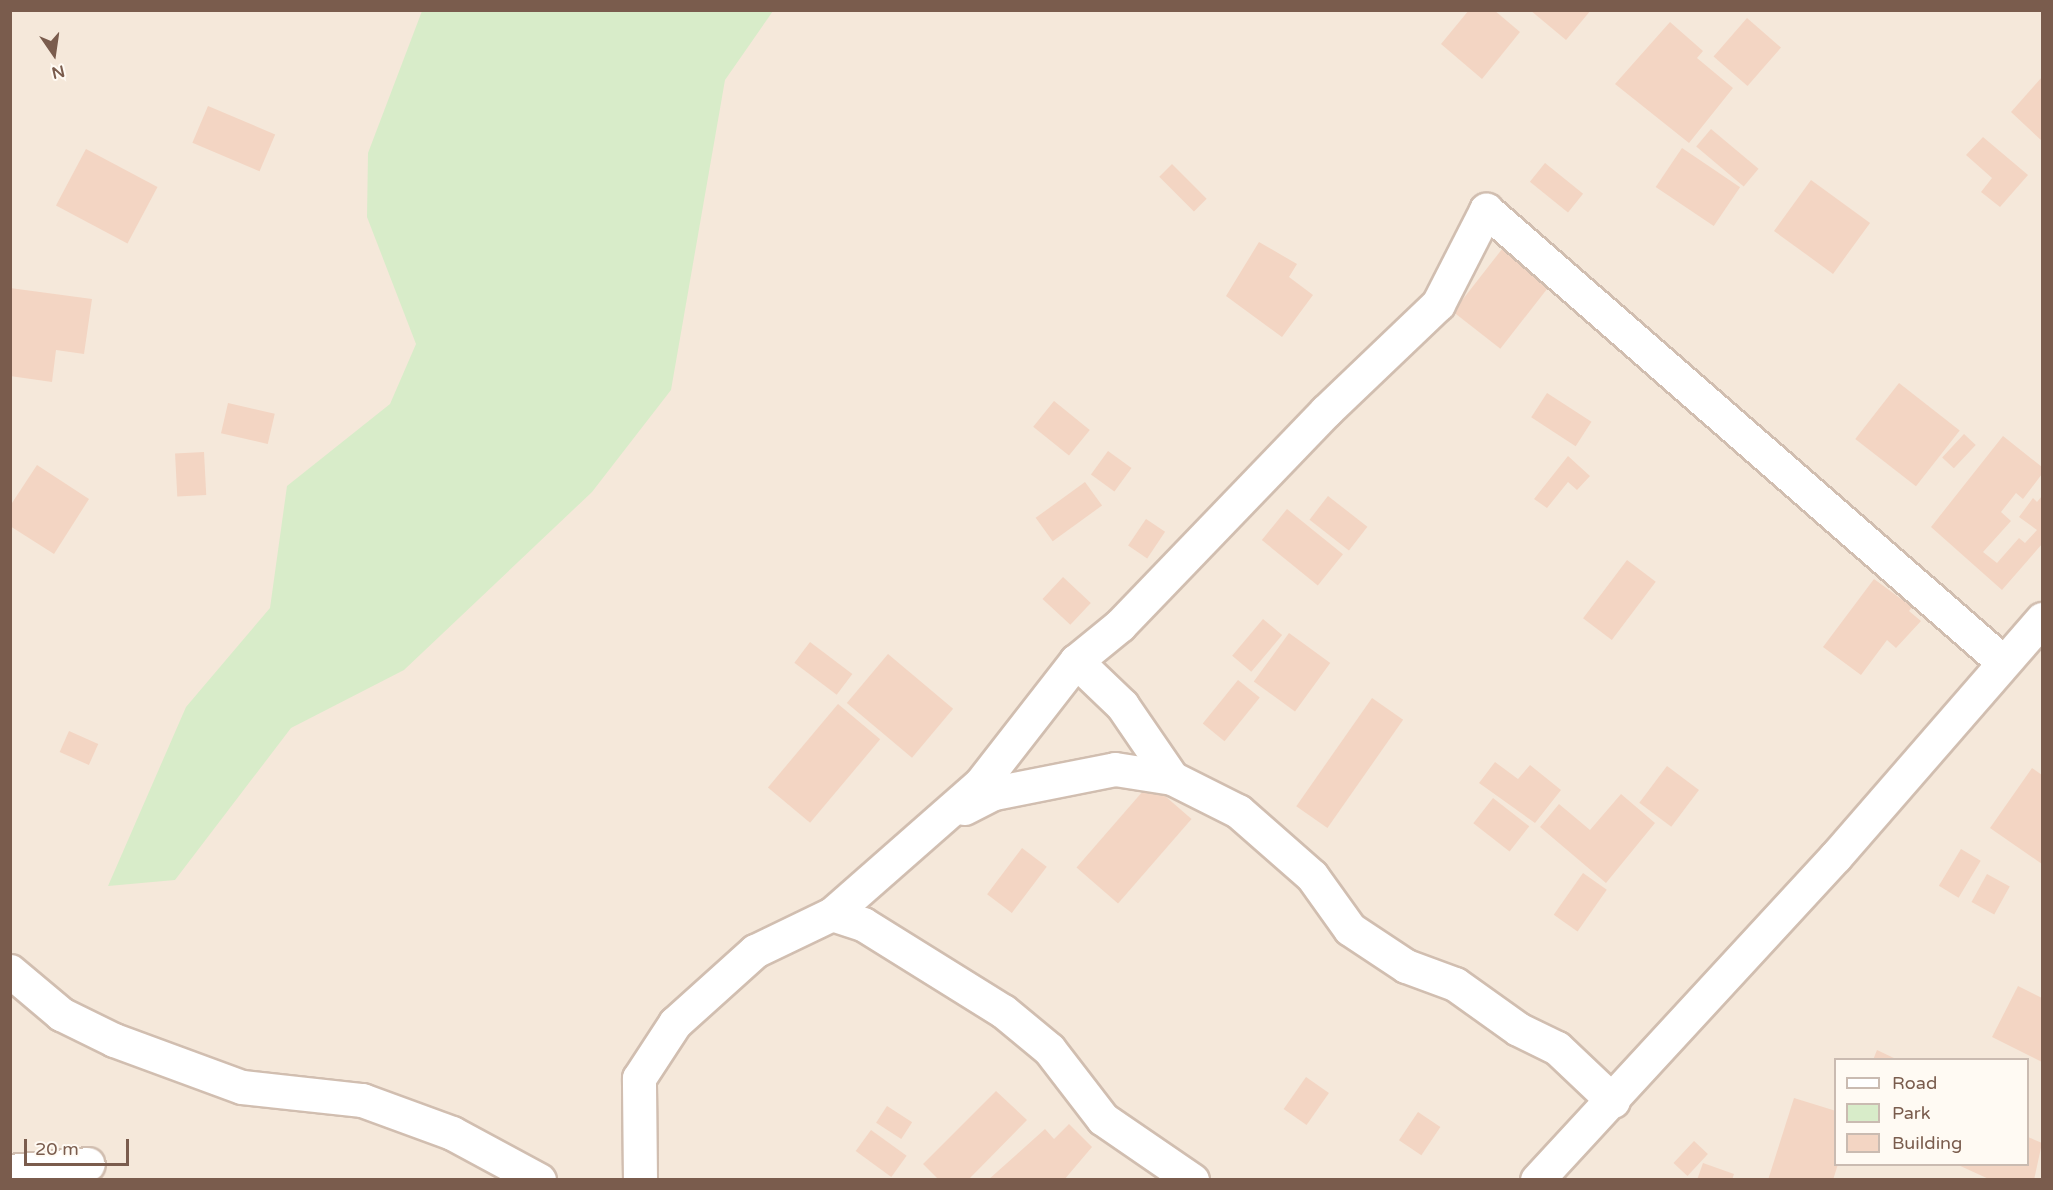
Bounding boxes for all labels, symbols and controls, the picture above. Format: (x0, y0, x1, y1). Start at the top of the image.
north arrow (24, 24, 84, 84)
text: N (50, 60, 67, 83)
legend (1834, 1058, 2029, 1166)
text: Road (1892, 1072, 1937, 1094)
text: Park (1892, 1102, 1930, 1124)
scale bar (27, 1127, 132, 1165)
text: Building (1892, 1132, 1962, 1154)
text: 20 m (35, 1138, 79, 1160)

